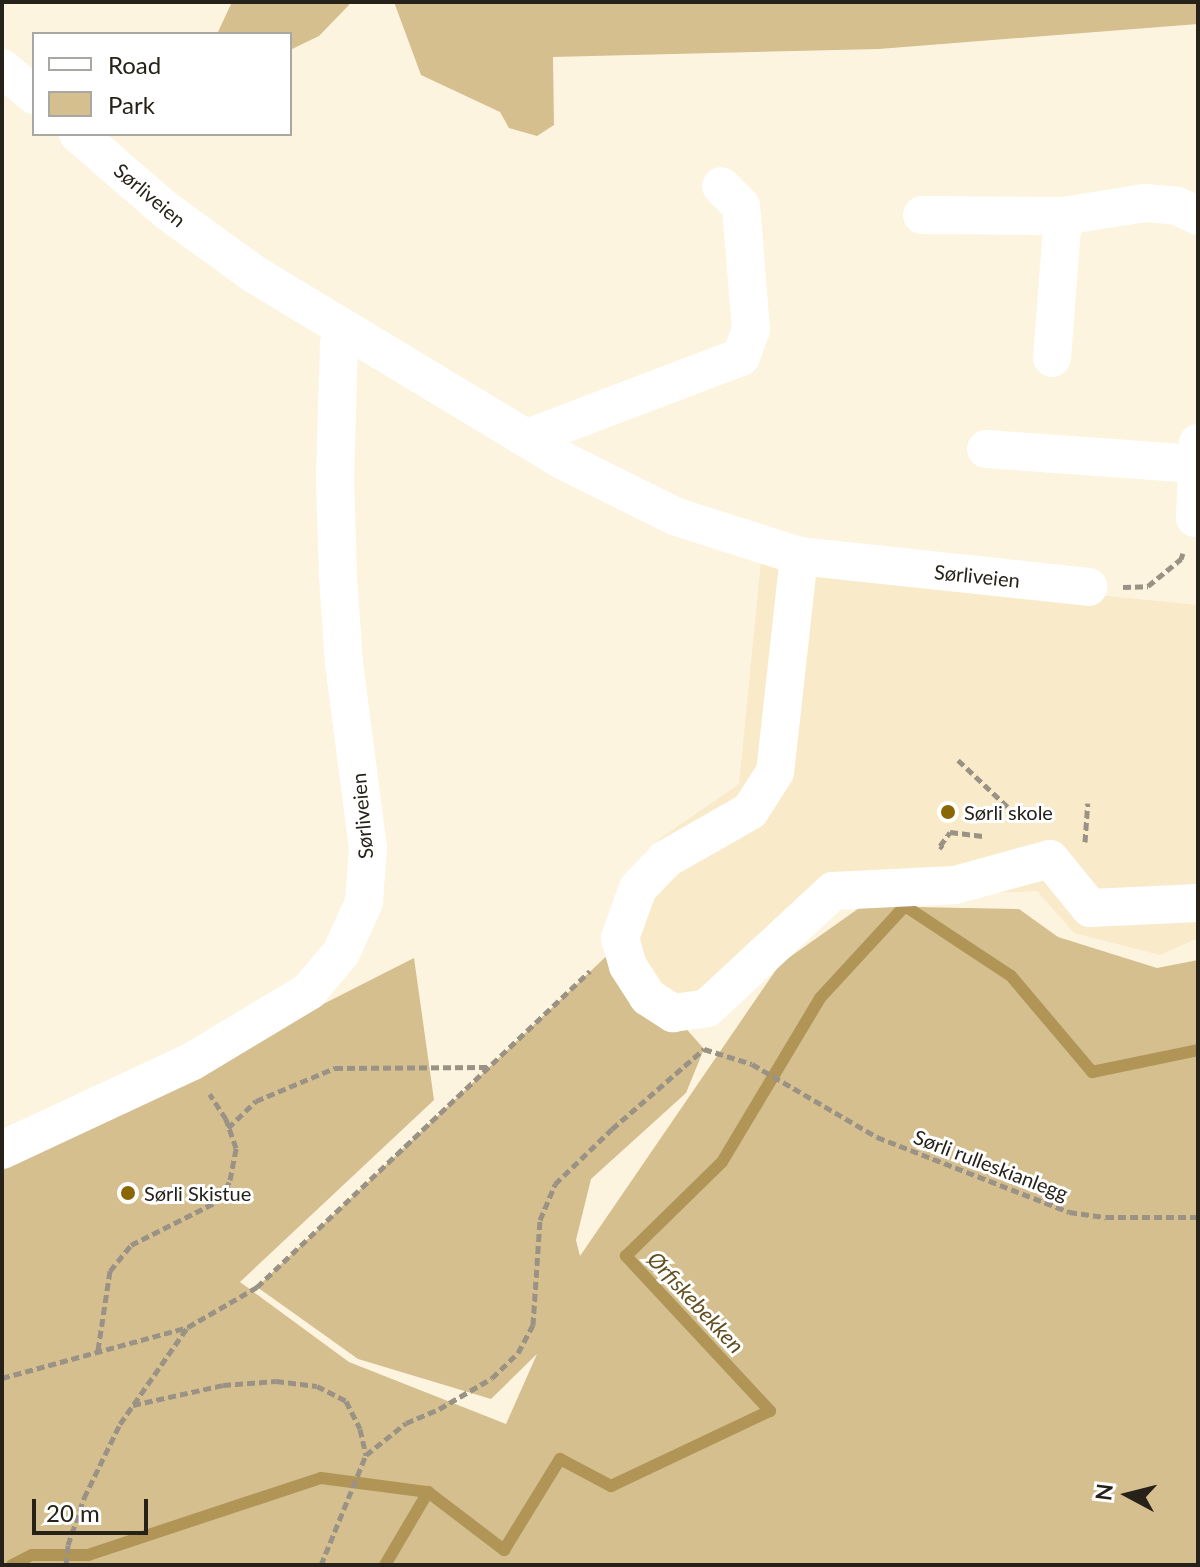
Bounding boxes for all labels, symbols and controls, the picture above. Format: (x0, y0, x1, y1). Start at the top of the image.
legend (32, 32, 292, 136)
text: Road (108, 50, 161, 79)
text: Park (108, 90, 155, 119)
street label: Sørliveien (109, 158, 191, 232)
street label: Sørliveien (933, 560, 1021, 592)
street label: Sørliveien (346, 772, 378, 860)
place label: Sørli skole (964, 800, 1053, 824)
marker: Sørli skole (939, 803, 957, 821)
street label: Sørli rulleskianlegg (911, 1125, 1071, 1205)
place label: Sørli Skistue (144, 1181, 251, 1205)
marker: Sørli Skistue (119, 1184, 137, 1202)
water label: Ørfiskebekken (642, 1246, 750, 1358)
north arrow (1088, 1455, 1168, 1535)
text: N (1089, 1482, 1118, 1502)
scale bar (36, 1483, 152, 1533)
text: 20 m (46, 1498, 100, 1527)

